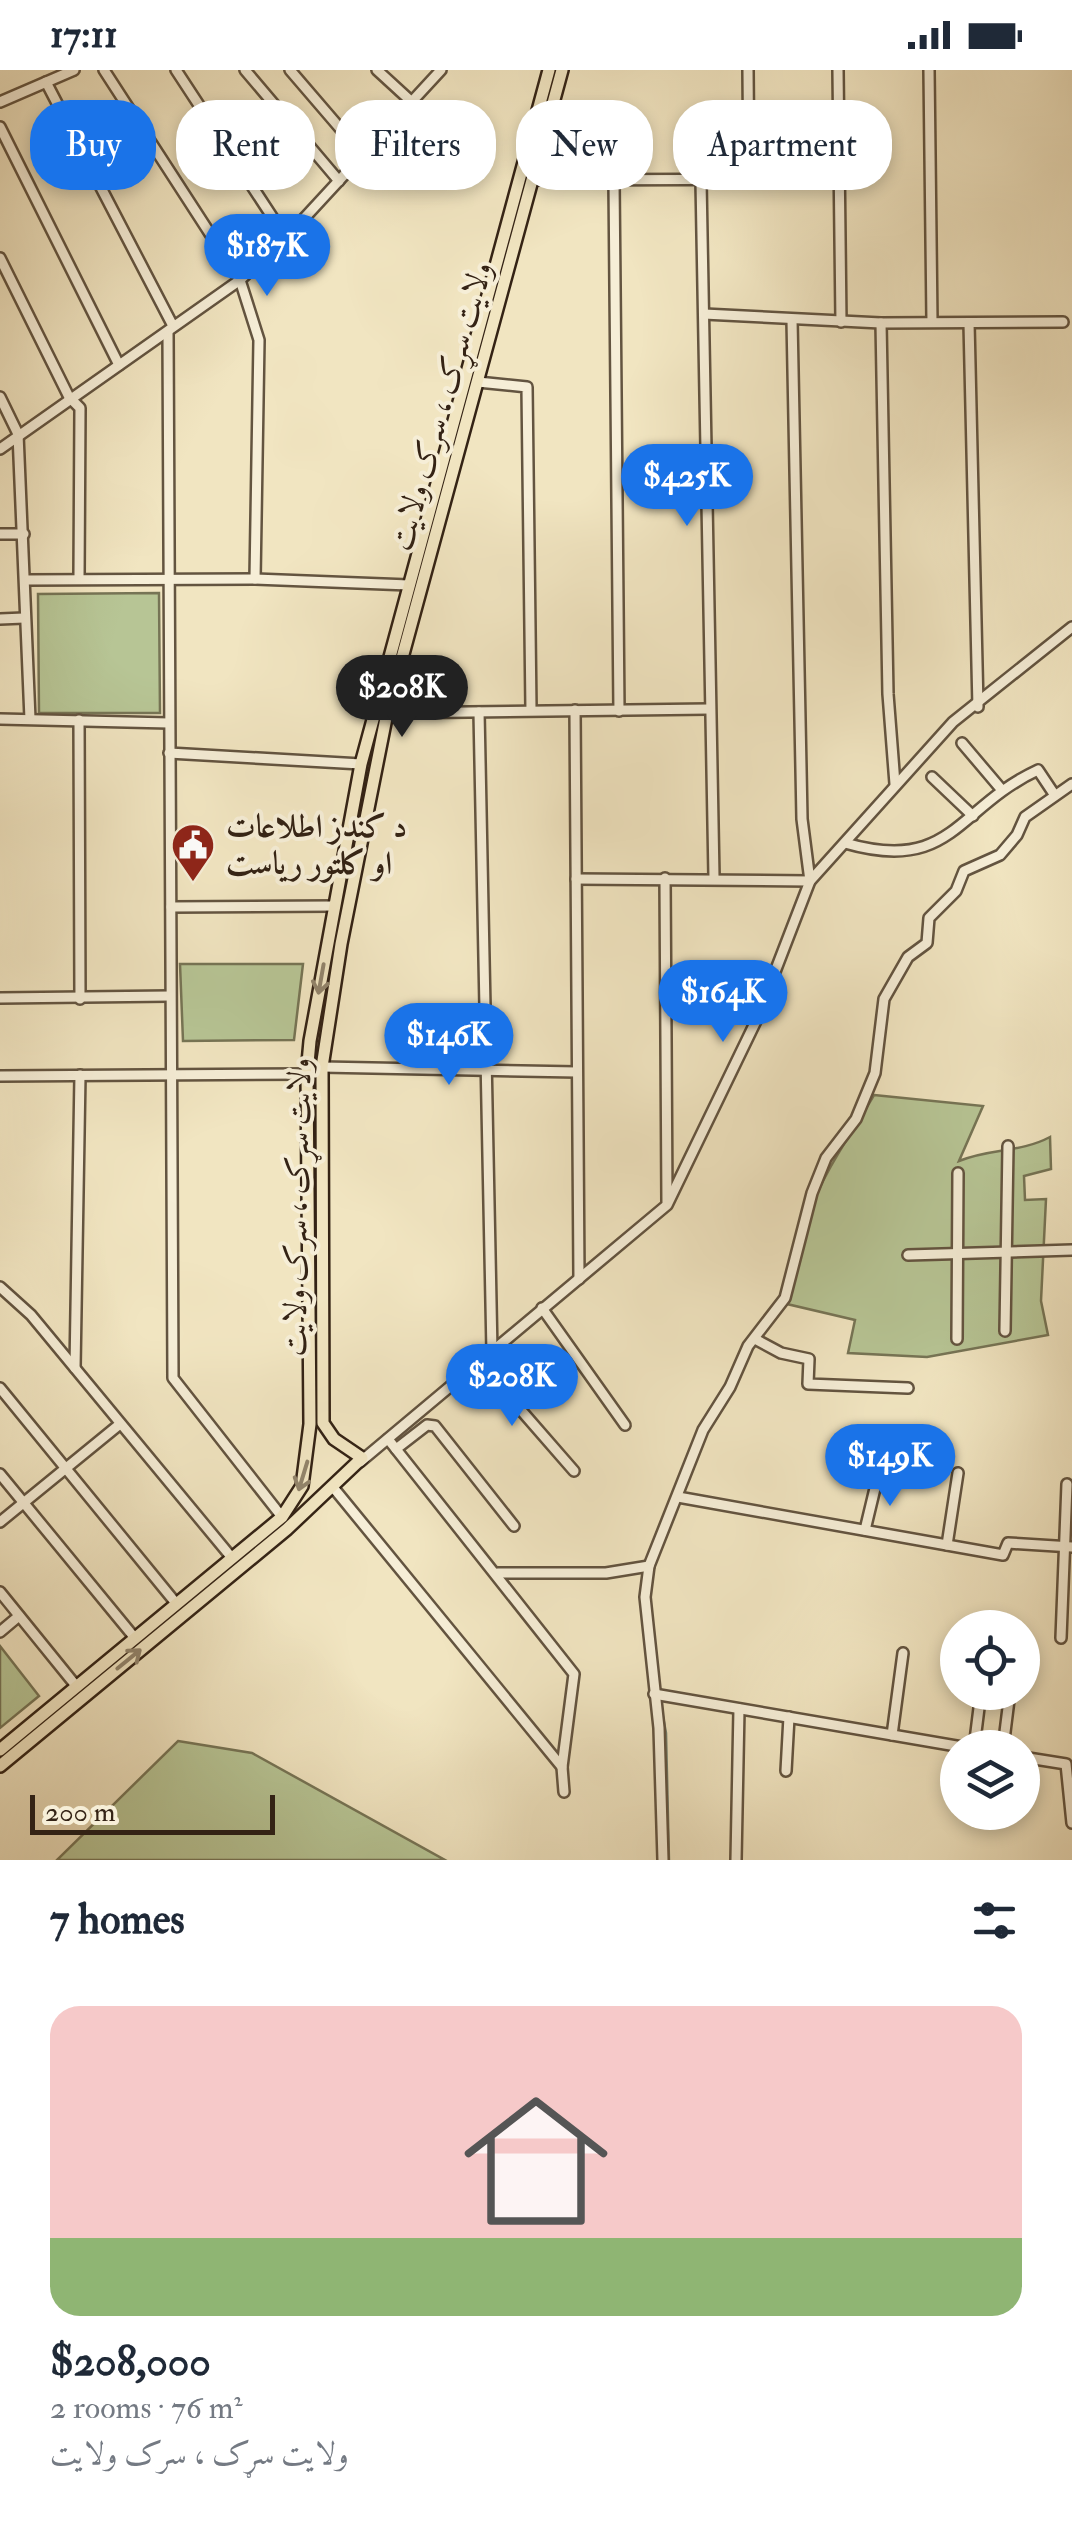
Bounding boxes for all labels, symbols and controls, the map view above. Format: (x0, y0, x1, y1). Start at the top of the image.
text: 17:11 (50, 11, 118, 59)
chip: Buy (30, 100, 156, 190)
chip: Rent (176, 100, 315, 190)
chip: Filters (335, 100, 496, 190)
chip: New (516, 100, 653, 190)
chip: Apartment (673, 100, 892, 190)
pin: $187K (197, 214, 337, 299)
text: $187K (226, 226, 308, 266)
street label: ولایت سړک ، سرک ولایت (381, 257, 505, 556)
pin: $425K (617, 444, 757, 529)
text: $425K (643, 456, 731, 496)
pin: $208K (332, 655, 472, 740)
text: $208K (358, 667, 446, 707)
place label: د کندز اطلاعات او کلتور ریاست (226, 807, 407, 884)
public building icon: د کندز اطلاعات او کلتور ریاست (170, 822, 216, 883)
pin: $164K (653, 960, 793, 1045)
one-way arrow (311, 962, 330, 994)
text: $164K (680, 972, 766, 1012)
pin: $146K (379, 1003, 519, 1088)
text: $146K (406, 1015, 492, 1055)
street label: ولایت سړک ، سرک ولایت (274, 1057, 324, 1357)
pin: $208K (442, 1344, 582, 1429)
text: $208K (468, 1356, 556, 1396)
pin: $149K (820, 1424, 960, 1509)
text: $149K (847, 1436, 933, 1476)
one-way arrow (292, 1460, 310, 1492)
map controls (940, 1610, 1040, 1830)
button: locate (940, 1610, 1040, 1710)
one-way arrow (116, 1648, 142, 1670)
button: layers (940, 1730, 1040, 1830)
scale bar (30, 1790, 275, 1834)
text: 200 m (45, 1795, 116, 1830)
icon: filters (967, 1893, 1022, 1948)
text: 7 homes (50, 1894, 185, 1946)
icon: home (446, 2071, 626, 2251)
text: $208,000 (50, 2336, 211, 2388)
text: 2 rooms · 76 m² (50, 2388, 243, 2428)
text: ولایت سړک ، سرک ولایت (50, 2434, 349, 2474)

